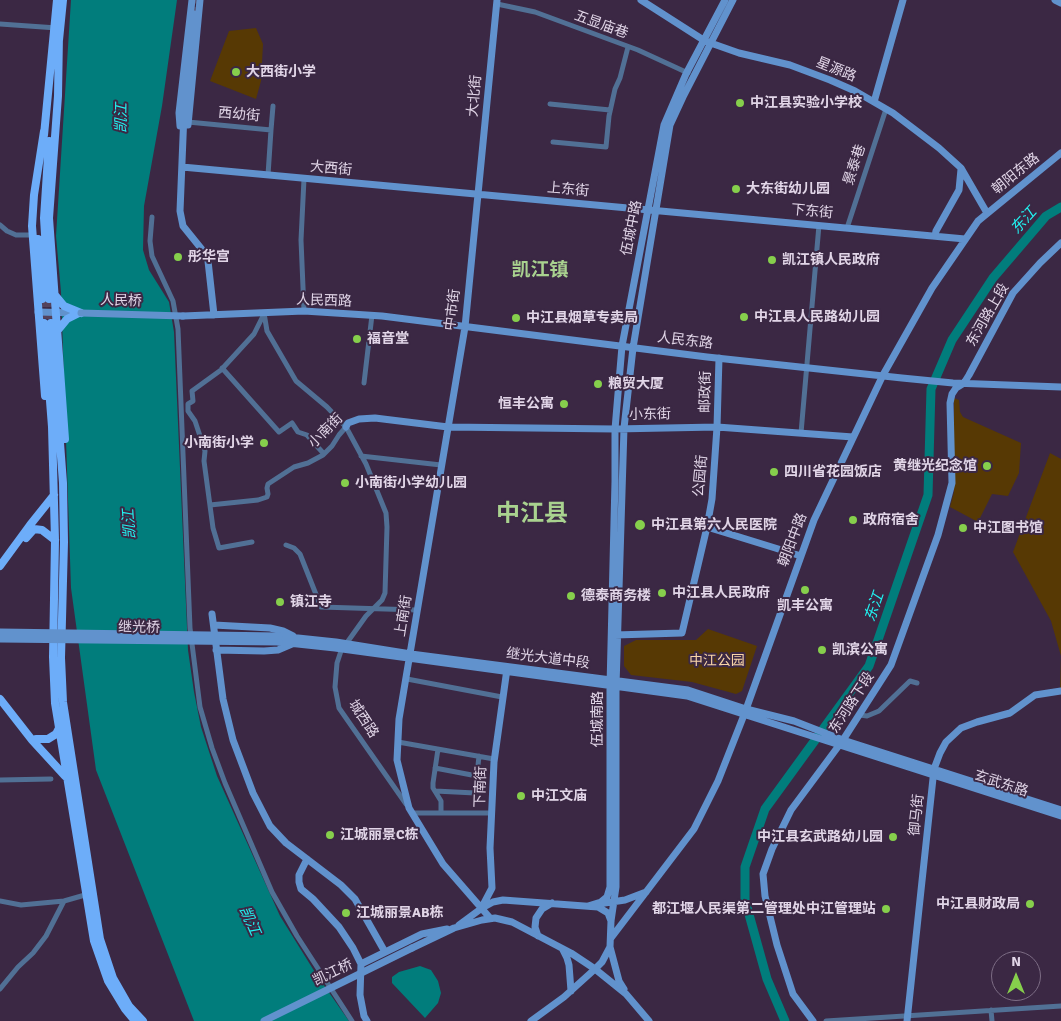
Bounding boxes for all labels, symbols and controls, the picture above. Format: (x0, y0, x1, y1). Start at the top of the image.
street label: 五显庙巷 (572, 8, 630, 42)
street label: 星源路 (813, 54, 859, 86)
place label: 大西街小学 (246, 64, 316, 80)
marker: 大西街小学 (230, 66, 242, 78)
street label: 大北街 (465, 74, 485, 118)
place label: 中江县实验小学校 (750, 95, 862, 111)
marker: 中江县实验小学校 (734, 97, 746, 109)
water label: 凯江 (113, 103, 131, 133)
street label: 西幼街 (217, 105, 261, 125)
street label: 景泰巷 (841, 142, 869, 188)
street label: 朝阳东路 (989, 150, 1043, 198)
street label: 大西街 (309, 159, 353, 179)
street label: 上东街 (546, 180, 590, 200)
place label: 大东街幼儿园 (746, 181, 830, 197)
marker: 大东街幼儿园 (730, 183, 742, 195)
street label: 伍城中路 (618, 199, 646, 257)
street label: 下东街 (790, 202, 834, 222)
water label: 东江 (1007, 204, 1041, 238)
place label: 彤华宫 (188, 249, 230, 265)
marker: 彤华宫 (172, 251, 184, 263)
place label: 凯江镇人民政府 (782, 252, 880, 268)
marker: 凯江镇人民政府 (766, 254, 778, 266)
district label: 凯江镇 (512, 260, 568, 282)
street label: 东河路上段 (963, 280, 1013, 350)
street label: 中市街 (442, 288, 464, 332)
street label: 人民桥 (100, 292, 142, 310)
street label: 人民西路 (296, 292, 352, 310)
place label: 中江县人民路幼儿园 (754, 309, 880, 325)
place label: 中江县烟草专卖局 (526, 310, 638, 326)
marker: 中江县人民路幼儿园 (738, 311, 750, 323)
marker: 中江县烟草专卖局 (510, 312, 522, 324)
street label: 人民东路 (656, 329, 714, 353)
place label: 福音堂 (367, 331, 409, 347)
marker: 福音堂 (351, 333, 363, 345)
street label: 邮政街 (697, 371, 715, 413)
place label: 粮贸大厦 (608, 376, 664, 392)
marker: 粮贸大厦 (592, 378, 604, 390)
place label: 恒丰公寓 (498, 396, 554, 412)
marker: 恒丰公寓 (558, 398, 570, 410)
street label: 小东街 (629, 406, 671, 424)
street label: 小南街 (305, 410, 347, 452)
place label: 小南街小学 (184, 435, 254, 451)
marker: 小南街小学 (258, 437, 270, 449)
street label: 公园街 (691, 454, 711, 498)
place label: 黄继光纪念馆 (893, 458, 977, 474)
marker: 黄继光纪念馆 (981, 460, 993, 472)
place label: 四川省花园饭店 (784, 464, 882, 480)
marker: 四川省花园饭店 (768, 466, 780, 478)
place label: 小南街小学幼儿园 (355, 475, 467, 491)
marker: 小南街小学幼儿园 (339, 477, 351, 489)
district label: 中江县 (496, 501, 568, 529)
water label: 凯江 (120, 508, 140, 540)
street label: 朝阳中路 (775, 511, 811, 569)
place label: 政府宿舍 (863, 512, 919, 528)
marker: 政府宿舍 (847, 514, 859, 526)
place label: 中江县第六人民医院 (651, 517, 777, 533)
marker: 中江县第六人民医院 (633, 518, 647, 532)
place label: 中江图书馆 (973, 520, 1043, 536)
marker: 中江图书馆 (957, 522, 969, 534)
marker: 凯丰公寓 (799, 584, 811, 596)
place label: 中江县人民政府 (672, 585, 770, 601)
marker: 中江县人民政府 (656, 587, 668, 599)
place label: 德泰商务楼 (581, 588, 651, 604)
marker: 德泰商务楼 (565, 590, 577, 602)
water label: 东江 (862, 590, 888, 624)
place label: 镇江寺 (290, 594, 332, 610)
street label: 上南街 (392, 594, 416, 638)
marker: 镇江寺 (274, 596, 286, 608)
place label: 凯丰公寓 (777, 598, 833, 614)
street label: 继光桥 (118, 619, 160, 637)
place label: 凯滨公寓 (832, 642, 888, 658)
marker: 凯滨公寓 (816, 644, 828, 656)
street label: 继光大道中段 (505, 646, 591, 672)
park label: 中江公园 (689, 653, 745, 669)
street label: 东河路下段 (826, 669, 878, 737)
street label: 伍城南路 (590, 691, 606, 747)
street label: 城西路 (345, 697, 381, 741)
street label: 下南街 (472, 766, 490, 808)
street label: 玄武东路 (972, 767, 1030, 801)
place label: 中江文庙 (531, 788, 587, 804)
marker: 中江文庙 (515, 790, 527, 802)
street label: 御马街 (906, 793, 928, 837)
place label: 江城丽景C栋 (340, 827, 419, 843)
marker: 江城丽景C栋 (324, 829, 336, 841)
place label: 中江县玄武路幼儿园 (757, 829, 883, 845)
marker: 中江县玄武路幼儿园 (887, 831, 899, 843)
place label: 中江县财政局 (936, 896, 1020, 912)
marker: 中江县财政局 (1024, 898, 1036, 910)
place label: 都江堰人民渠第二管理处中江管理站 (652, 901, 876, 917)
marker: 都江堰人民渠第二管理处中江管理站 (880, 903, 892, 915)
water label: 凯江 (235, 904, 263, 938)
place label: 江城丽景AB栋 (356, 905, 444, 921)
marker: 江城丽景AB栋 (340, 907, 352, 919)
north arrow (991, 951, 1041, 1001)
text: N (1011, 953, 1021, 970)
street label: 凯江桥 (310, 956, 356, 990)

